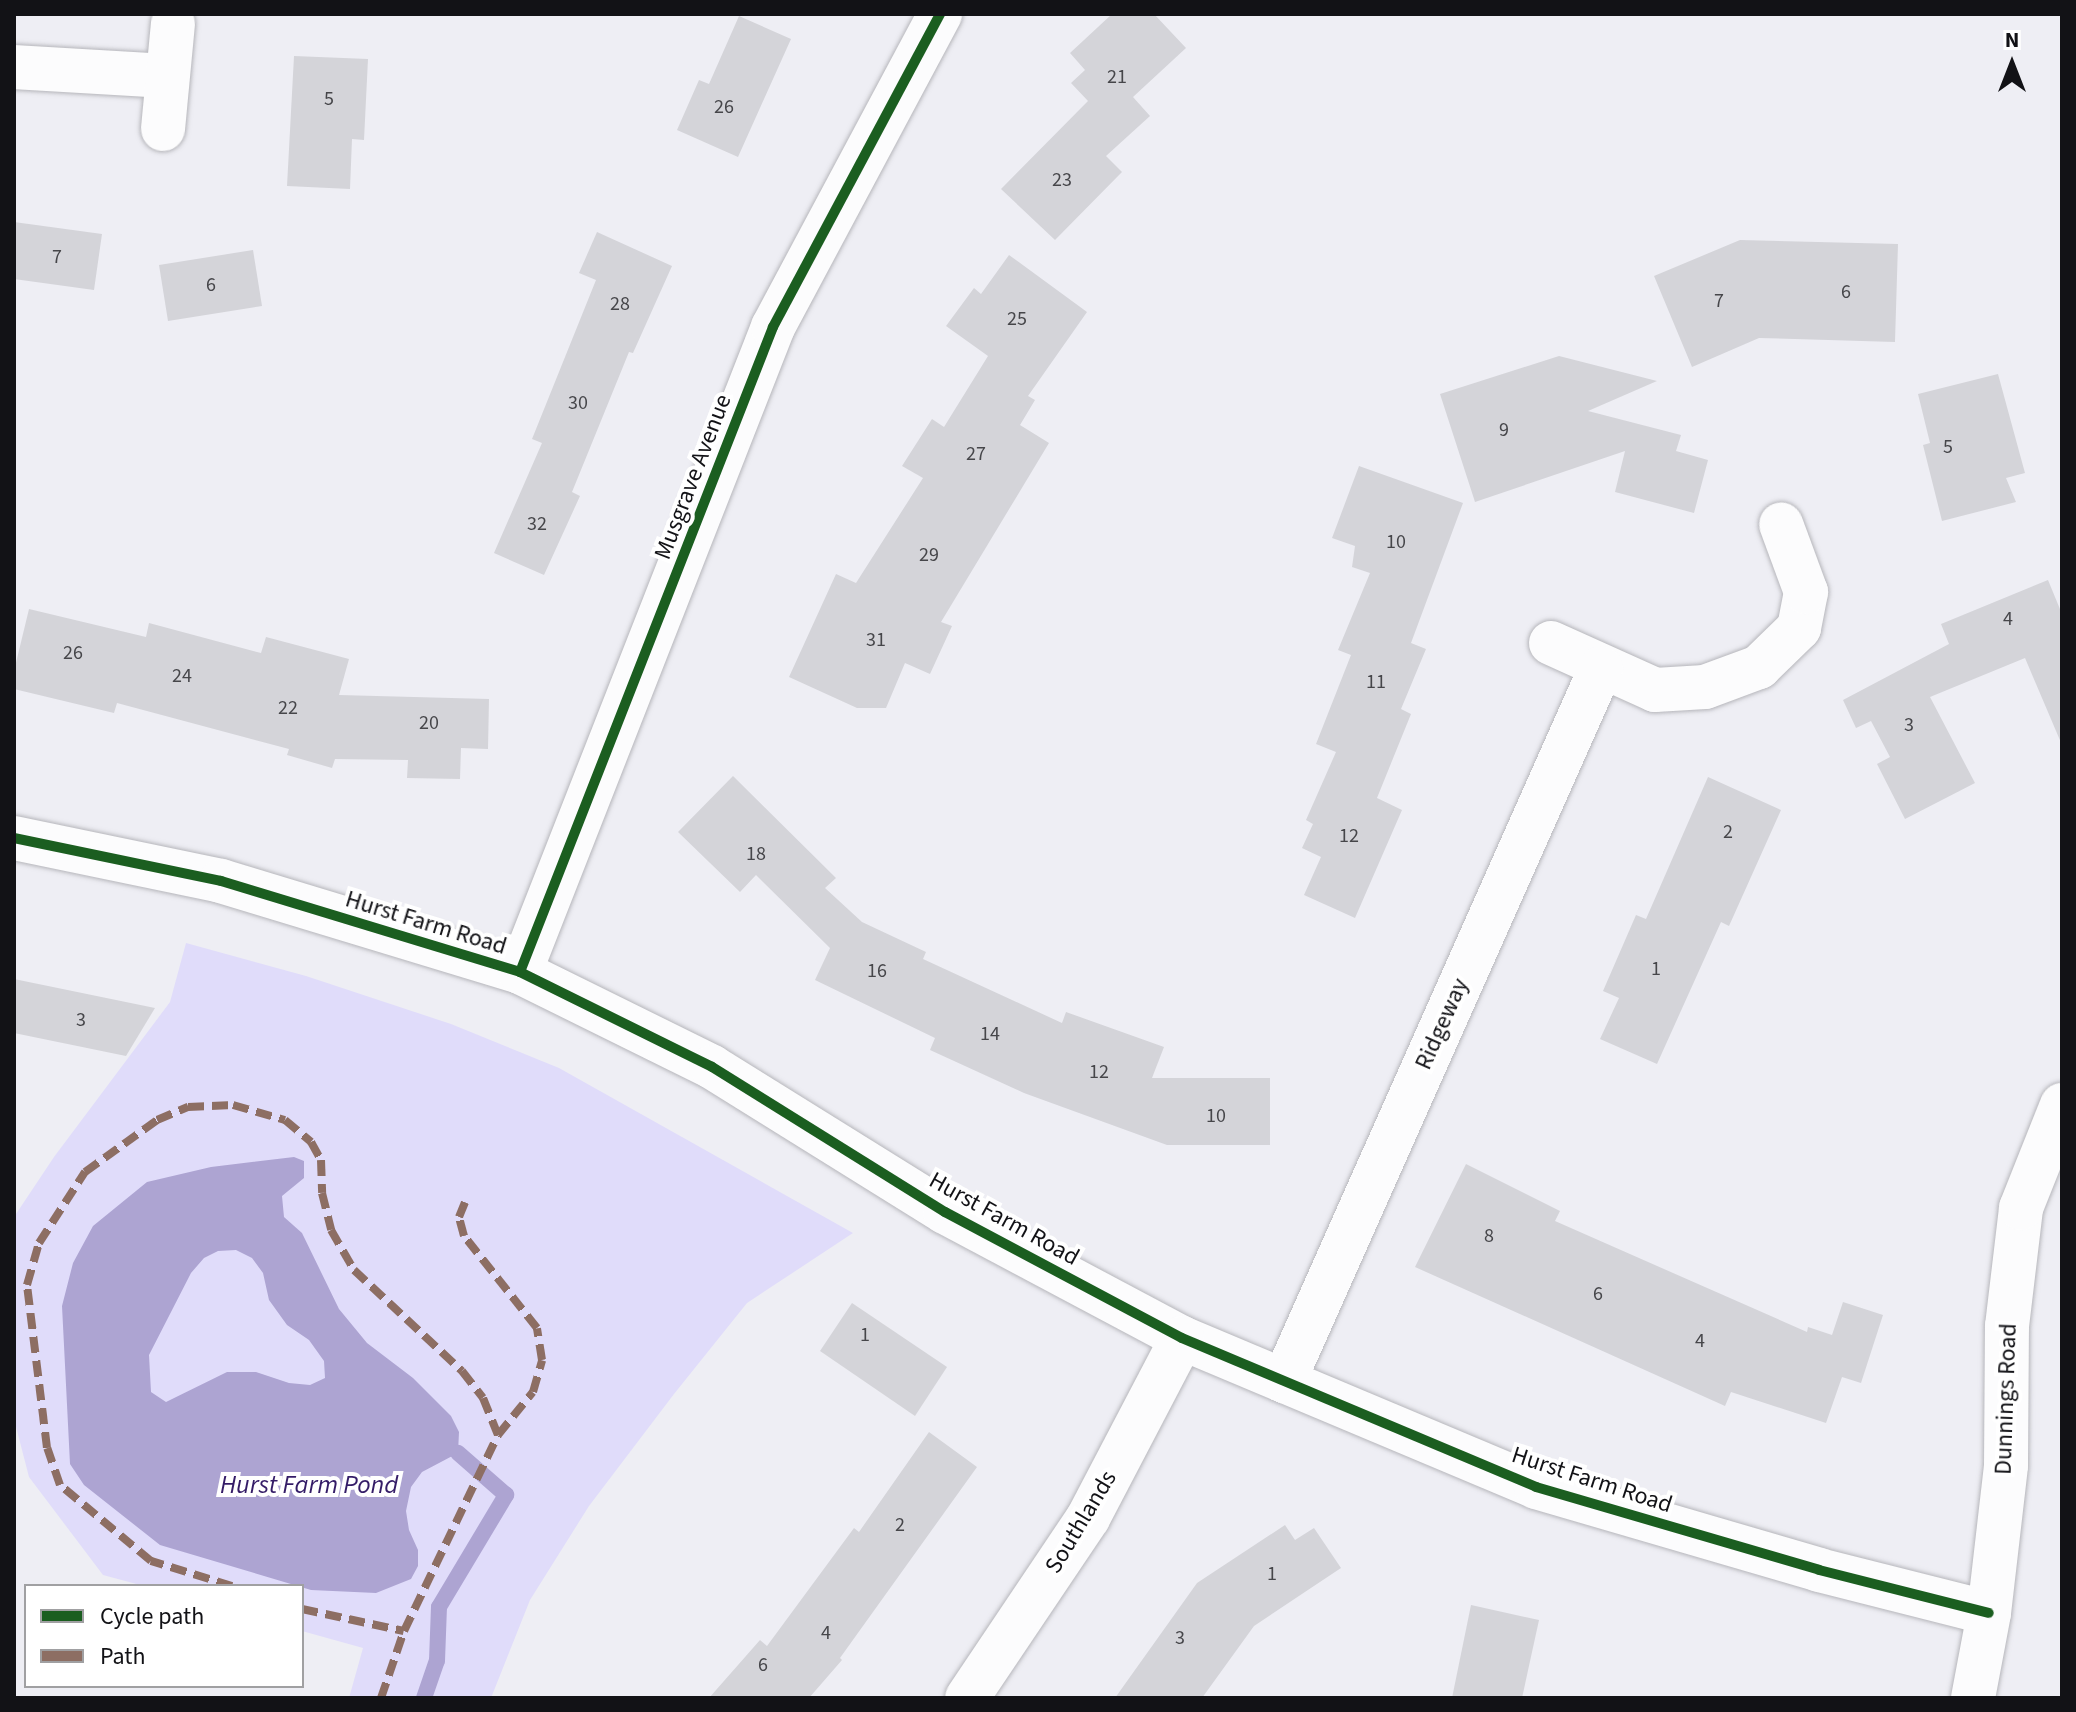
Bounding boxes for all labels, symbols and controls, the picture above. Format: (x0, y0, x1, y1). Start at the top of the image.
north arrow (1972, 24, 2052, 104)
text: N (2005, 24, 2019, 56)
house number: 21 (1107, 65, 1127, 89)
house number: 5 (324, 87, 334, 111)
house number: 26 (714, 95, 734, 119)
house number: 23 (1052, 168, 1072, 192)
house number: 7 (52, 245, 62, 269)
house number: 6 (206, 273, 216, 297)
house number: 6 (1841, 280, 1851, 304)
house number: 7 (1714, 289, 1724, 313)
house number: 28 (610, 292, 630, 316)
house number: 25 (1007, 307, 1027, 331)
street label: Musgrave Avenue (648, 390, 738, 564)
house number: 30 (568, 391, 588, 415)
house number: 9 (1499, 418, 1509, 442)
house number: 5 (1943, 435, 1953, 459)
house number: 27 (966, 442, 986, 466)
house number: 32 (527, 512, 547, 536)
house number: 10 (1386, 530, 1406, 554)
house number: 29 (919, 543, 939, 567)
house number: 4 (2003, 607, 2013, 631)
house number: 31 (866, 628, 886, 652)
house number: 26 (63, 641, 83, 665)
house number: 24 (172, 664, 192, 688)
house number: 11 (1366, 670, 1386, 694)
house number: 22 (278, 696, 298, 720)
house number: 20 (419, 711, 439, 735)
house number: 3 (1904, 713, 1914, 737)
house number: 2 (1723, 820, 1733, 844)
house number: 12 (1339, 824, 1359, 848)
house number: 18 (746, 842, 766, 866)
street label: Hurst Farm Road (342, 885, 510, 961)
house number: 1 (1651, 957, 1661, 981)
house number: 16 (867, 959, 887, 983)
street label: Ridgeway (1409, 974, 1475, 1074)
house number: 3 (76, 1008, 86, 1032)
house number: 14 (980, 1022, 1000, 1046)
house number: 12 (1089, 1060, 1109, 1084)
house number: 10 (1206, 1104, 1226, 1128)
street label: Hurst Farm Road (924, 1166, 1084, 1272)
house number: 8 (1484, 1224, 1494, 1248)
house number: 6 (1593, 1282, 1603, 1306)
house number: 1 (860, 1323, 870, 1347)
street label: Dunnings Road (1989, 1323, 2023, 1475)
house number: 4 (1695, 1329, 1705, 1353)
street label: Hurst Farm Road (1508, 1440, 1676, 1520)
street label: Southlands (1039, 1465, 1123, 1579)
water label: Hurst Farm Pond (220, 1469, 398, 1501)
house number: 2 (895, 1513, 905, 1537)
house number: 1 (1267, 1562, 1277, 1586)
legend (24, 1584, 304, 1688)
text: Cycle path (100, 1599, 204, 1634)
house number: 4 (821, 1621, 831, 1645)
house number: 3 (1175, 1626, 1185, 1650)
text: Path (100, 1639, 146, 1674)
house number: 6 (758, 1653, 768, 1677)

